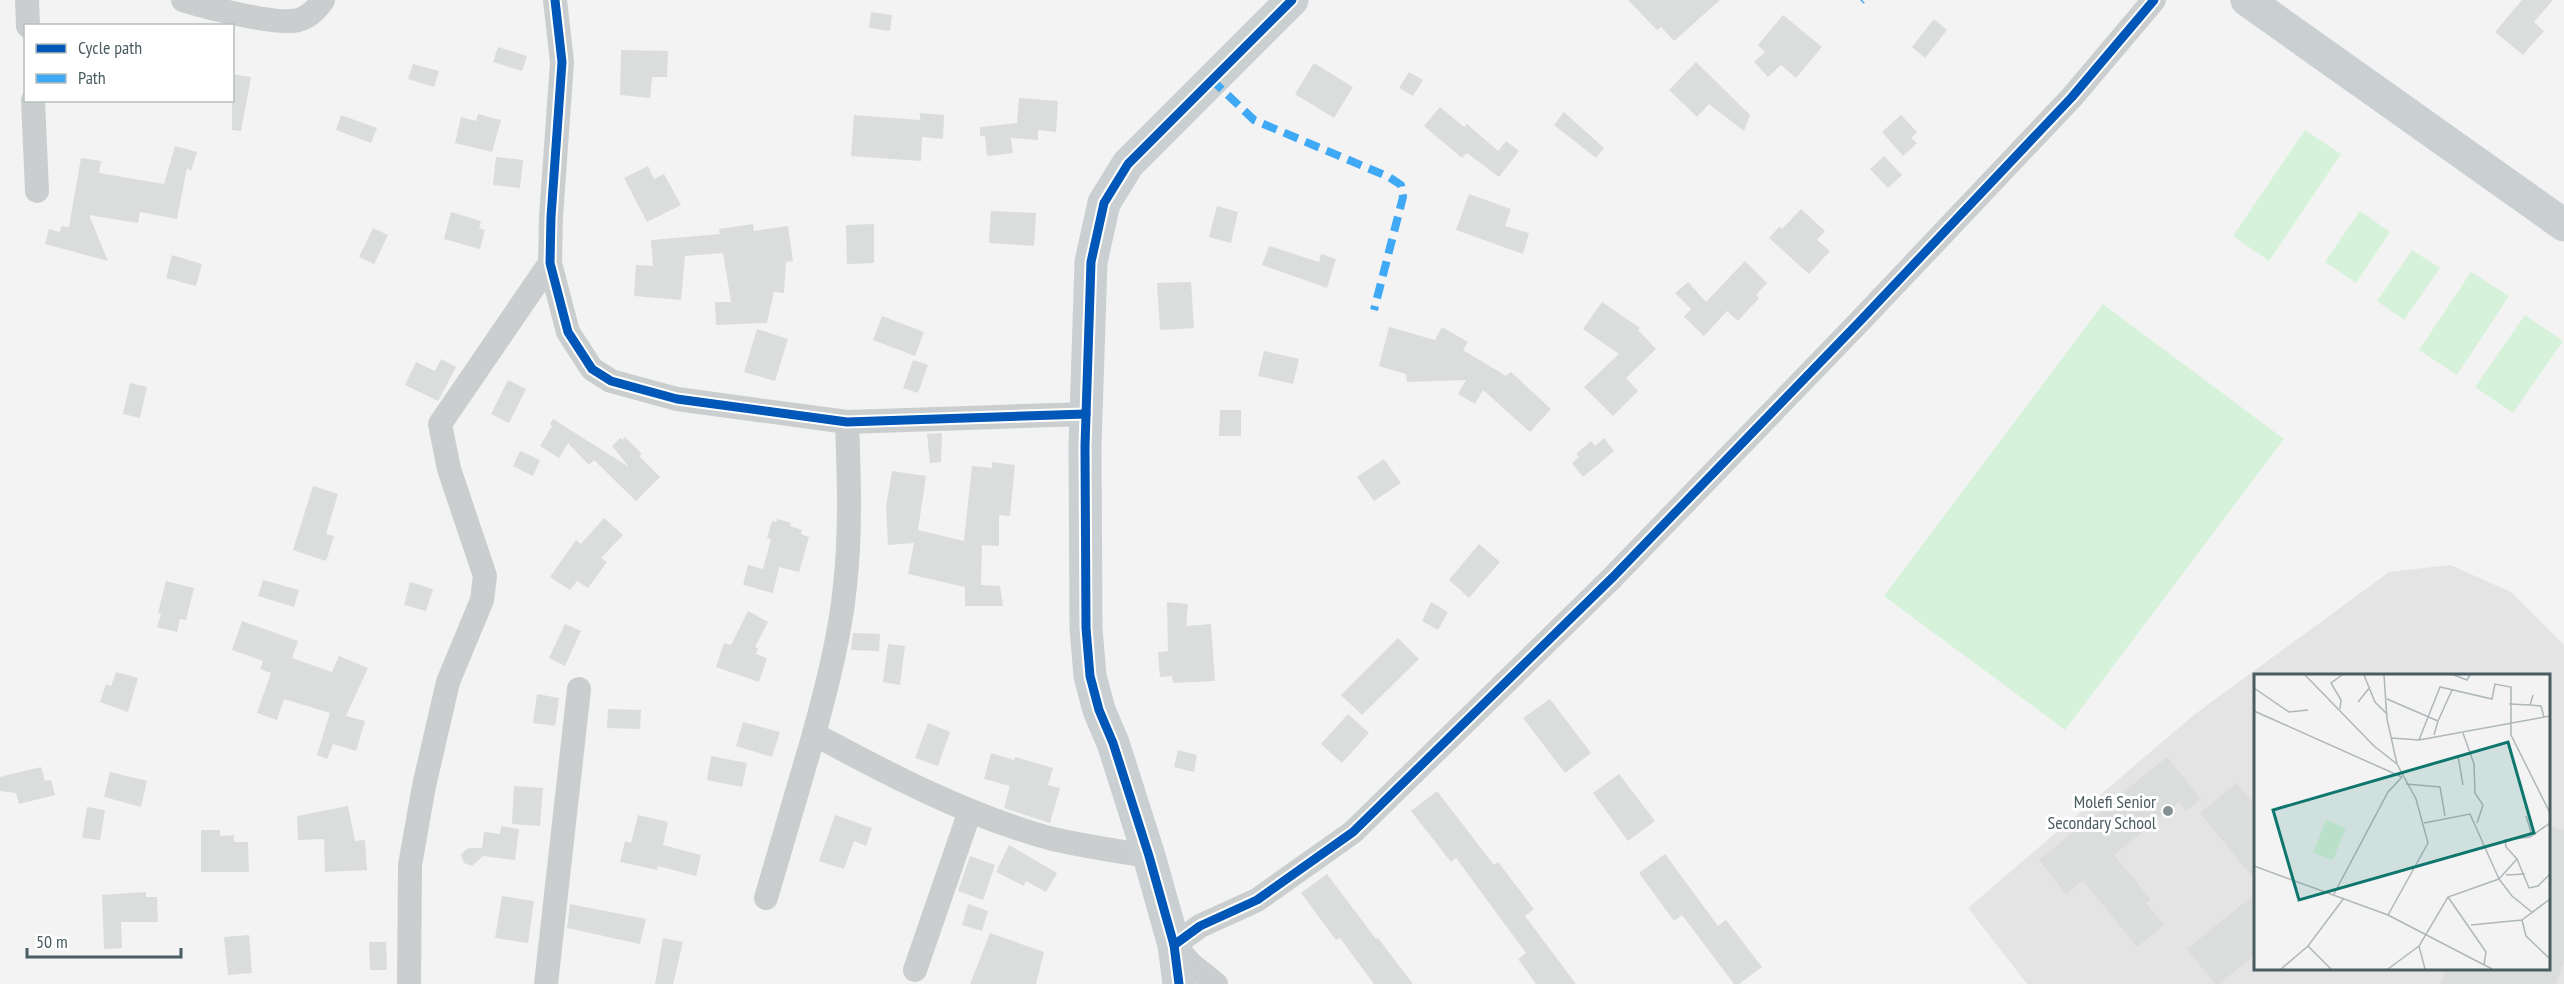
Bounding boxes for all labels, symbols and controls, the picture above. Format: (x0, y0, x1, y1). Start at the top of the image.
legend (24, 24, 234, 102)
text: Cycle path (78, 36, 142, 59)
text: Path (78, 66, 106, 89)
inset map (2254, 674, 2549, 969)
place label: Molefi Senior Secondary School (2047, 790, 2157, 834)
marker: Molefi Senior Secondary School (2161, 804, 2175, 818)
scale bar (27, 921, 182, 959)
text: 50 m (36, 930, 68, 953)

